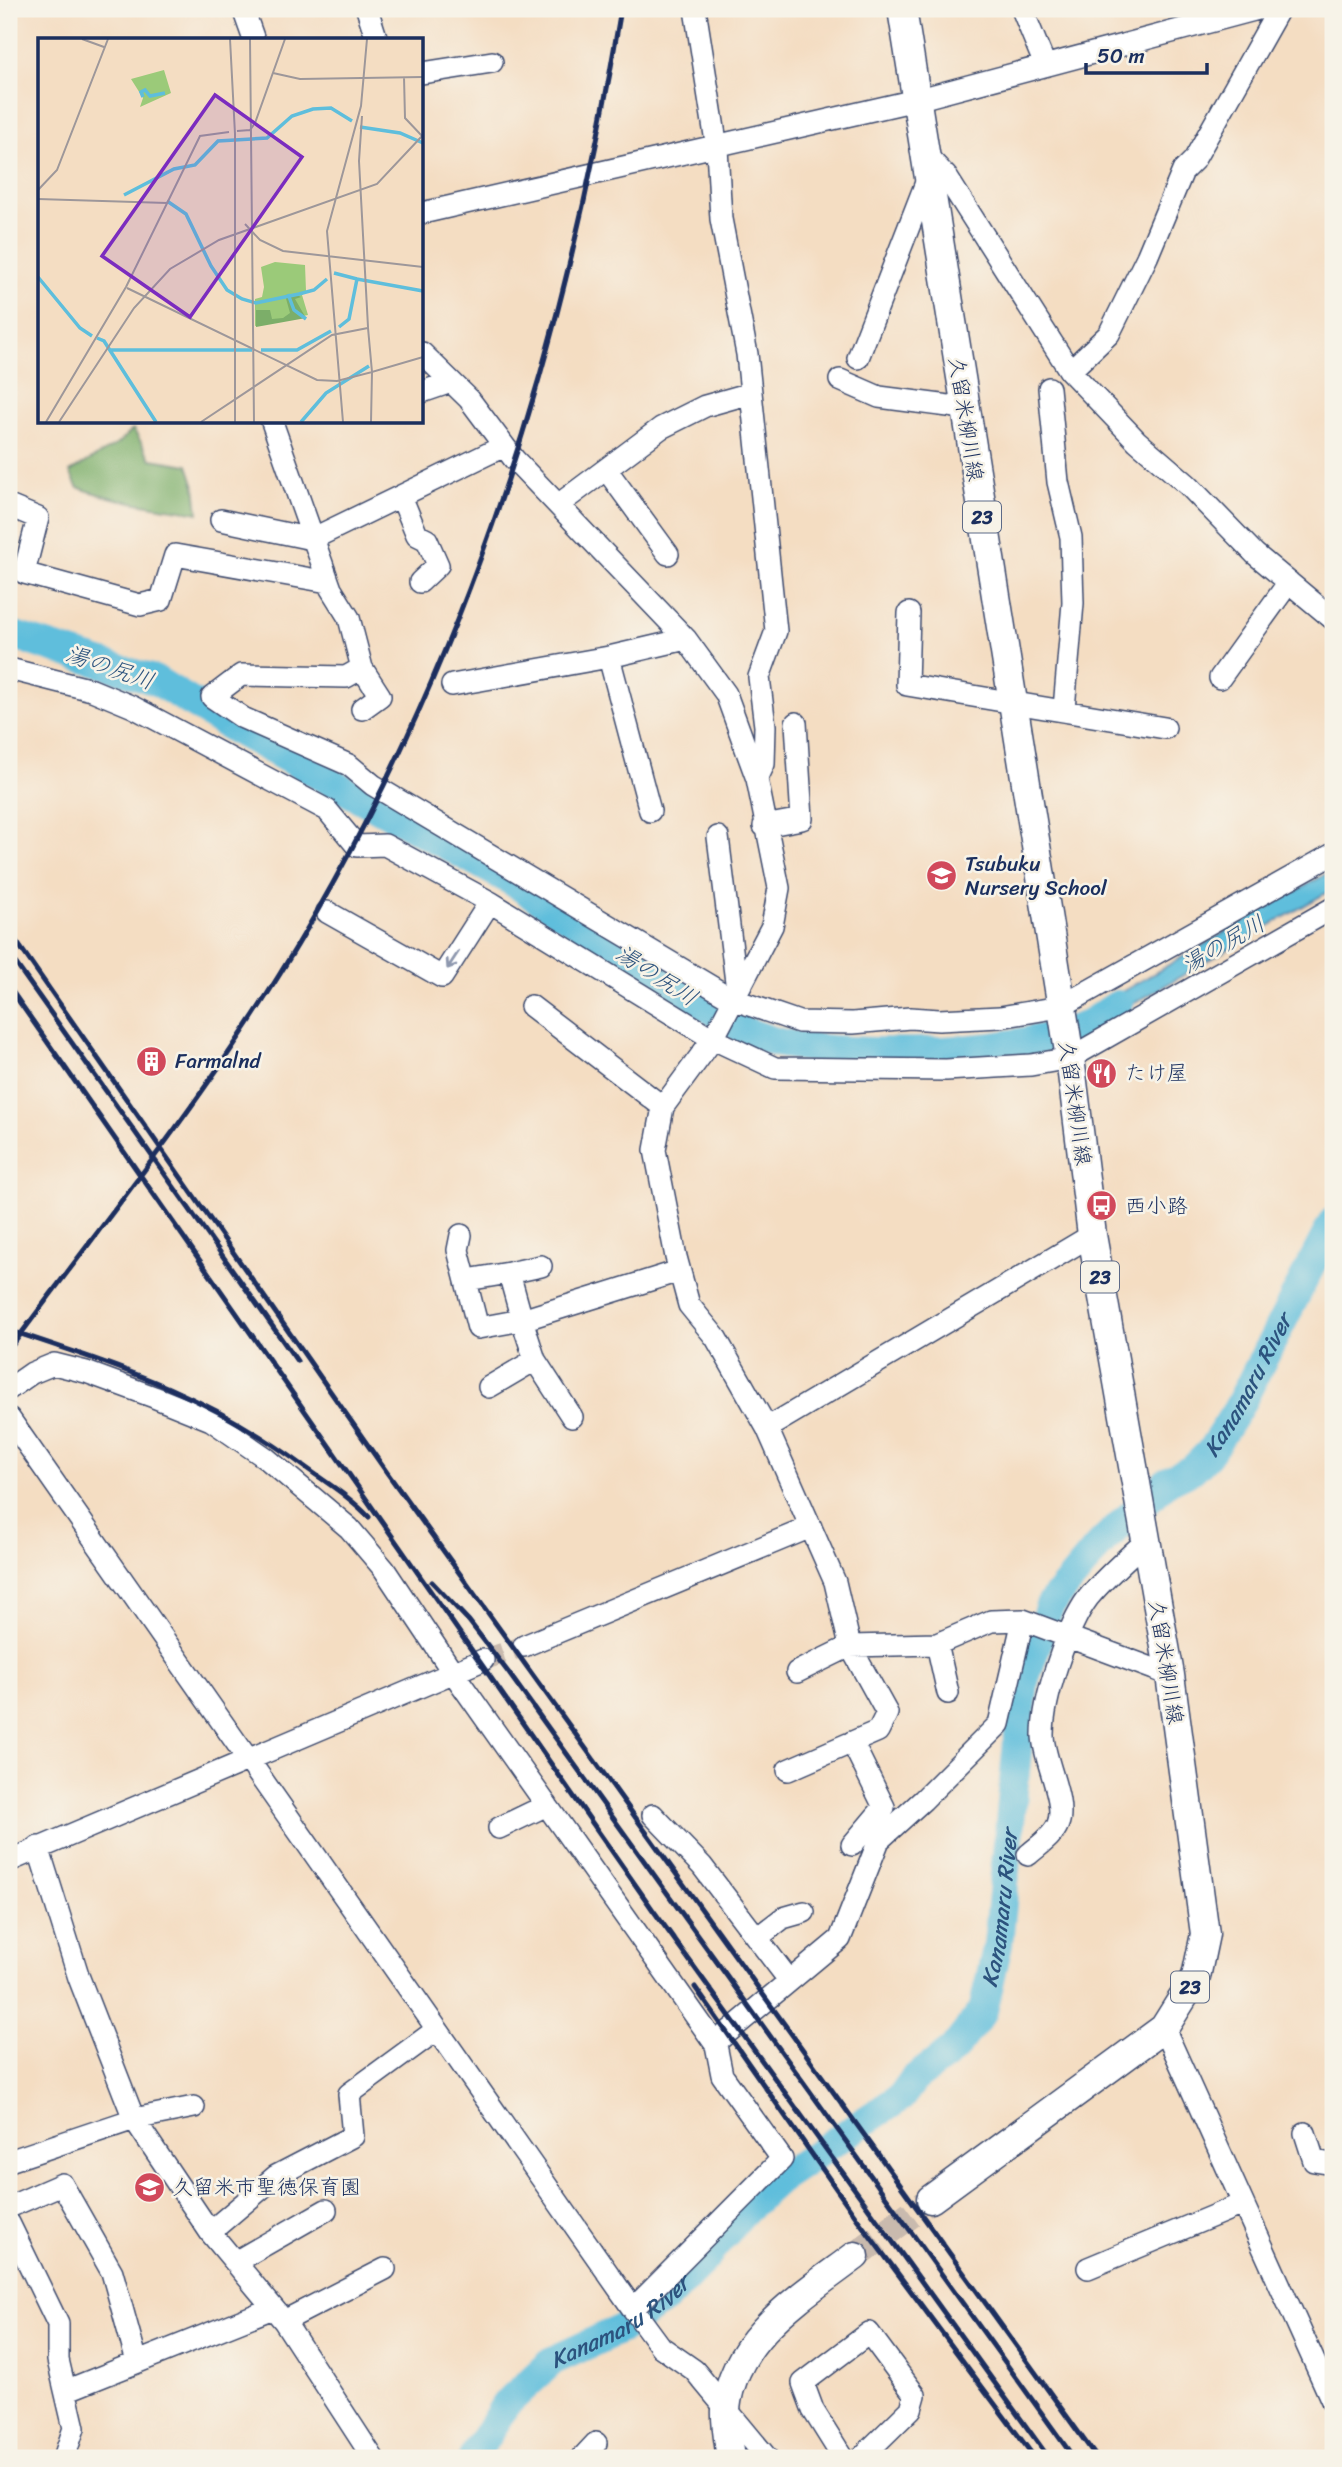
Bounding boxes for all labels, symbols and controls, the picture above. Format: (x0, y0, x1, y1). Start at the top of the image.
scale bar (1086, 32, 1207, 76)
text: 50 m (1097, 37, 1145, 75)
inset map (38, 38, 424, 424)
street label: 久留米柳川線 (937, 354, 995, 484)
road number: 23 (963, 502, 1001, 532)
water label: 湯の尻川 (60, 633, 160, 702)
place label: Tsubuku Nursery School (965, 845, 1108, 907)
school or university icon: Tsubuku Nursery School (925, 859, 959, 893)
water label: 湯の尻川 (1173, 904, 1273, 985)
water label: 湯の尻川 (607, 933, 706, 1018)
one-way arrow (446, 949, 460, 969)
street label: 久留米柳川線 (1047, 1038, 1103, 1168)
place label: Farmalnd (175, 1042, 263, 1080)
building icon: Farmalnd (135, 1044, 169, 1078)
place label: たけ屋 (1125, 1054, 1188, 1092)
restaurant icon: たけ屋 (1085, 1056, 1119, 1090)
place label: 西小路 (1125, 1187, 1188, 1225)
bus stop icon: 西小路 (1085, 1189, 1119, 1223)
road number: 23 (1081, 1261, 1119, 1292)
water label: Kanamaru River (1192, 1302, 1306, 1465)
street label: 久留米柳川線 (1137, 1597, 1195, 1727)
water label: Kanamaru River (969, 1823, 1031, 1991)
road number: 23 (1171, 1971, 1209, 2002)
place label: 久留米市聖徳保育園 (172, 2168, 361, 2206)
school or university icon: 久留米市聖徳保育園 (132, 2170, 166, 2204)
water label: Kanamaru River (543, 2262, 703, 2380)

